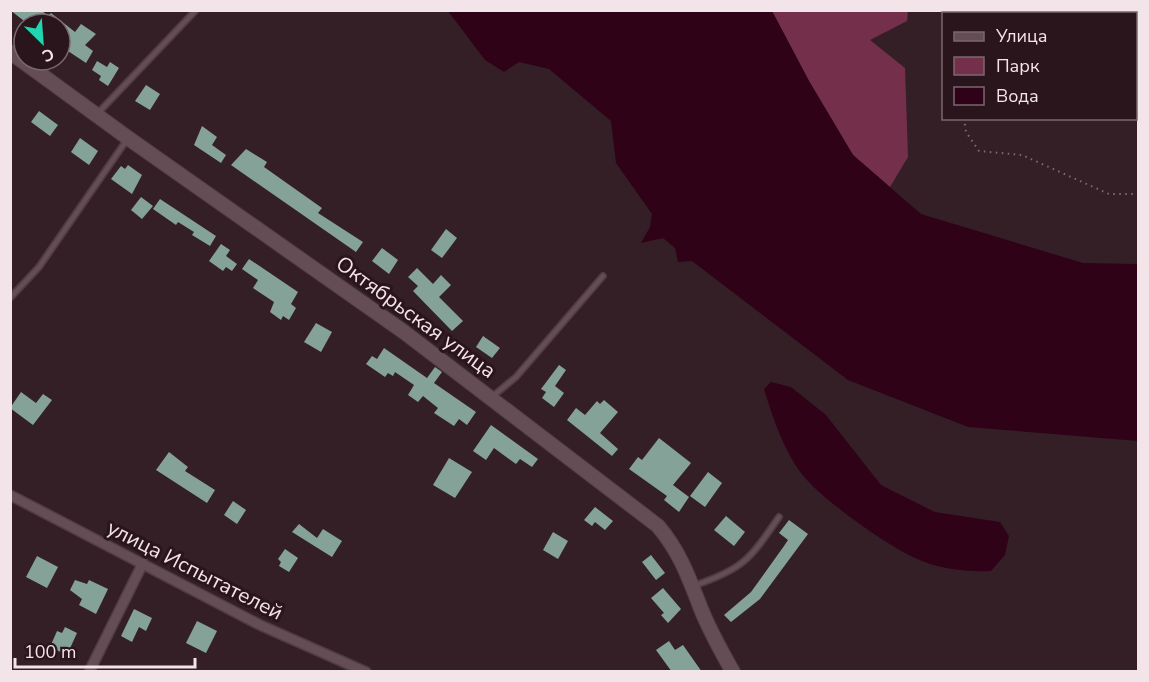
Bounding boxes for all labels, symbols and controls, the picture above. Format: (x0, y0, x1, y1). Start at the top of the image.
north arrow (12, 12, 72, 72)
legend (942, 12, 1137, 120)
text: Улица (995, 24, 1047, 48)
text: С (38, 42, 57, 67)
text: Парк (996, 54, 1040, 78)
text: Вода (996, 84, 1039, 108)
street label: Октябрьская улица (331, 250, 501, 384)
street label: улица Испытателей (102, 513, 288, 627)
scale bar (15, 631, 195, 669)
text: 100 m (24, 640, 76, 664)

